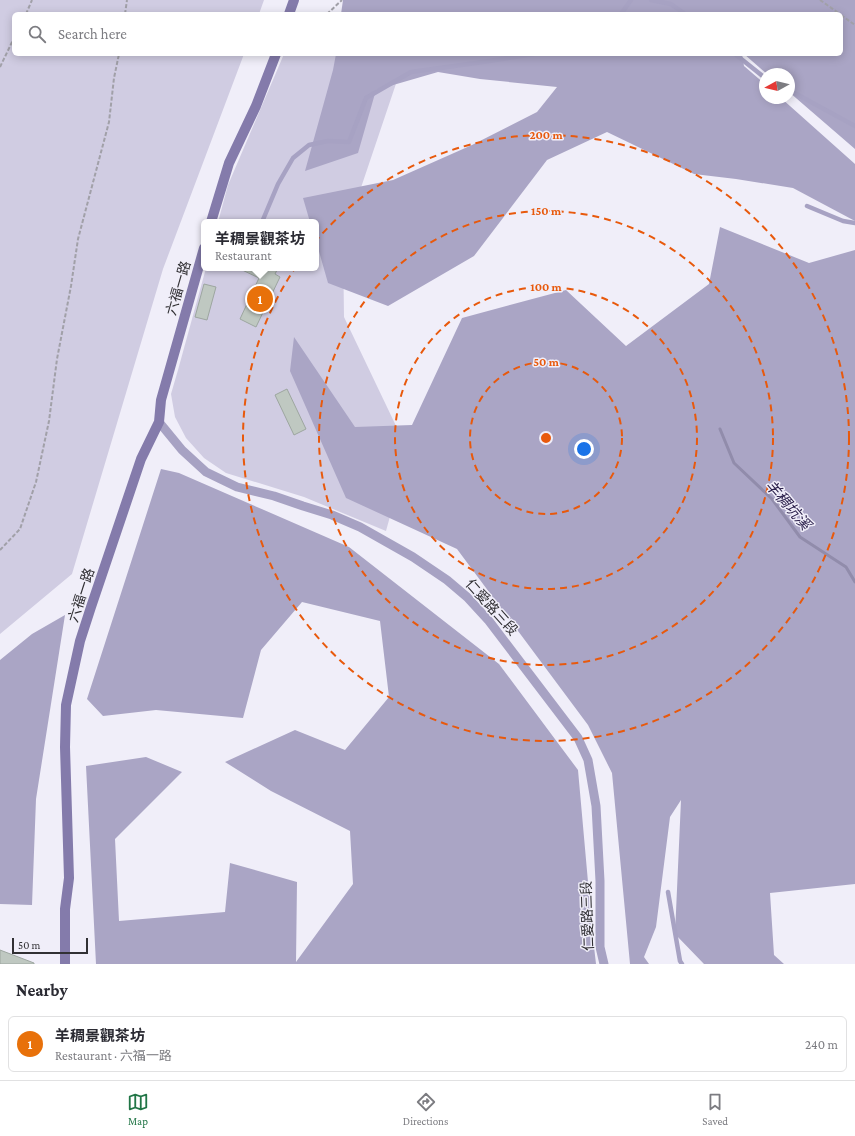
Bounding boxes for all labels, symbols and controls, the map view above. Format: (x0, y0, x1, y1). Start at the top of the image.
search box (12, 12, 843, 56)
icon: search (26, 23, 48, 45)
text: Search here (58, 26, 127, 42)
north arrow (759, 68, 795, 104)
text: 200 m (529, 128, 563, 142)
text: 150 m (531, 204, 562, 218)
popup (201, 219, 319, 271)
text: 羊稠景觀茶坊 (215, 231, 305, 247)
text: Restaurant (215, 248, 272, 263)
street label: 六福一路 (163, 259, 193, 317)
text: 100 m (530, 280, 563, 294)
pin: 1 (247, 284, 273, 314)
text: 50 m (533, 355, 560, 369)
centre of rings (539, 431, 553, 445)
your location (574, 439, 594, 459)
water label: 羊稠坑溪 (762, 477, 815, 534)
street label: 六福一路 (65, 566, 97, 624)
street label: 仁愛路三段 (463, 576, 521, 638)
street label: 仁愛路三段 (578, 881, 596, 951)
scale bar (12, 936, 88, 955)
text: 50 m (18, 939, 40, 951)
text: Nearby (16, 981, 68, 1000)
text: 羊稠景觀茶坊 (55, 1028, 145, 1044)
text: 1 (28, 1037, 32, 1052)
text: 240 m (805, 1037, 838, 1052)
text: Restaurant · 六福一路 (55, 1048, 172, 1063)
tab: Map (127, 1091, 149, 1127)
tab: Directions (403, 1091, 448, 1127)
tab: Saved (702, 1091, 728, 1127)

